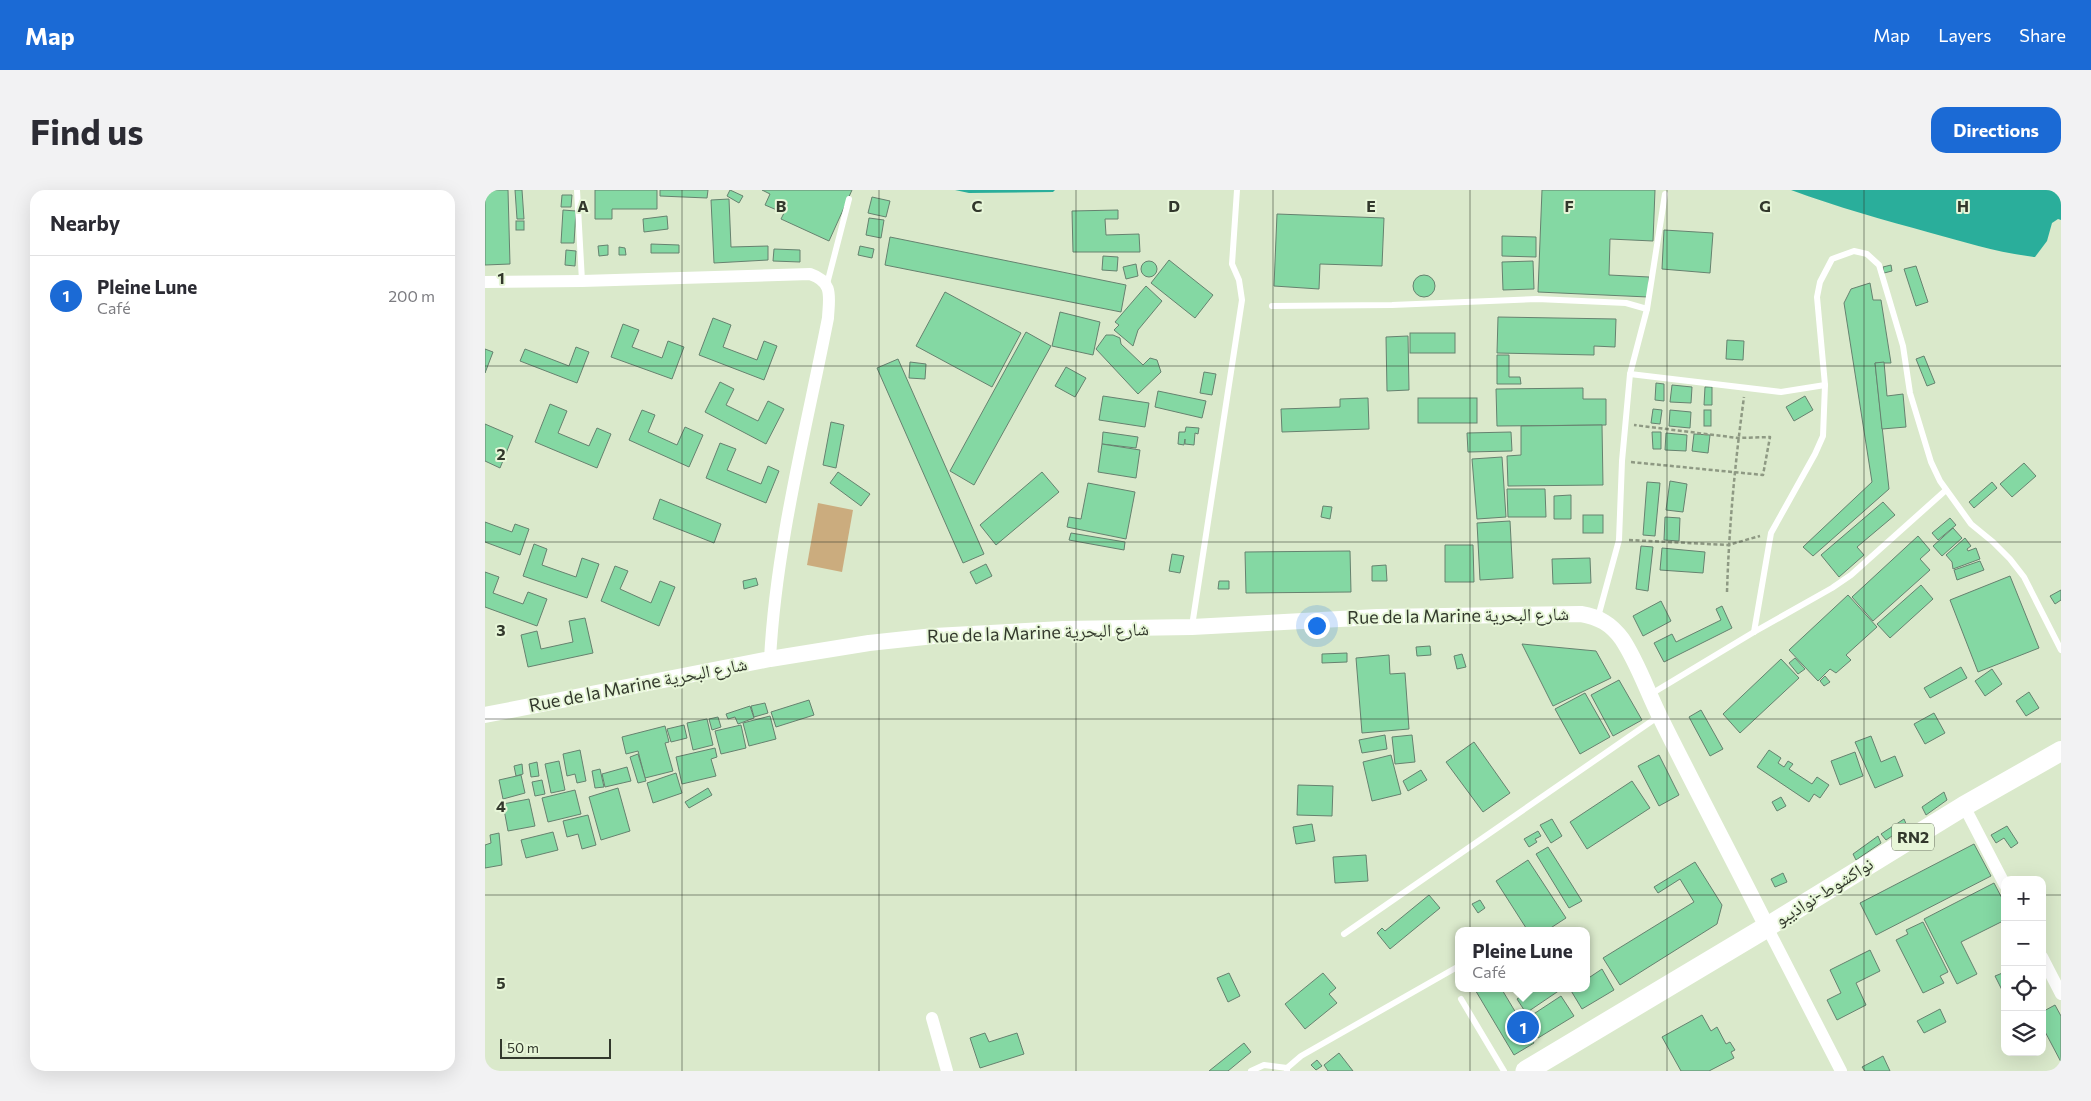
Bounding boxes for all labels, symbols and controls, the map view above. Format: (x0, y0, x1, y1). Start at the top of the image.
text: Map (25, 21, 75, 50)
text: Map (1873, 24, 1910, 46)
text: Layers (1938, 24, 1991, 46)
text: Share (2019, 24, 2066, 46)
button: Directions (1931, 107, 2061, 153)
text: Find us (30, 109, 144, 152)
text: A (577, 196, 589, 215)
text: B (776, 196, 787, 215)
text: C (972, 196, 983, 215)
text: D (1168, 196, 1180, 215)
text: E (1366, 196, 1376, 215)
text: F (1564, 196, 1574, 215)
text: G (1759, 196, 1771, 215)
text: H (1957, 196, 1969, 215)
text: Nearby (50, 210, 120, 235)
text: 1 (497, 268, 505, 287)
text: Pleine Lune (97, 275, 197, 298)
text: 1 (62, 286, 70, 305)
text: 200 m (388, 286, 435, 305)
text: Café (97, 298, 131, 317)
text: 2 (496, 444, 506, 463)
street label: Rue de la Marine شارع البحرية (1347, 602, 1569, 629)
your location (1304, 613, 1330, 639)
street label: Rue de la Marine شارع البحرية (927, 617, 1149, 648)
text: 3 (496, 620, 506, 639)
street label: Rue de la Marine شارع البحرية (527, 652, 749, 717)
text: 4 (496, 796, 506, 815)
road number: RN2 (1892, 824, 1934, 850)
street label: نواكشوط-نواذيبو (1770, 852, 1877, 931)
map controls (2001, 876, 2046, 1056)
button: + (2001, 876, 2046, 921)
button: − (2001, 921, 2046, 966)
popup (1455, 927, 1590, 992)
text: Pleine Lune (1472, 939, 1573, 962)
text: Café (1472, 962, 1506, 981)
button: locate (2001, 966, 2046, 1011)
text: 5 (496, 973, 506, 992)
pin: 1 (1507, 1008, 1539, 1046)
button: layers (2001, 1011, 2046, 1056)
scale bar (500, 1036, 611, 1059)
text: 50 m (507, 1039, 539, 1056)

